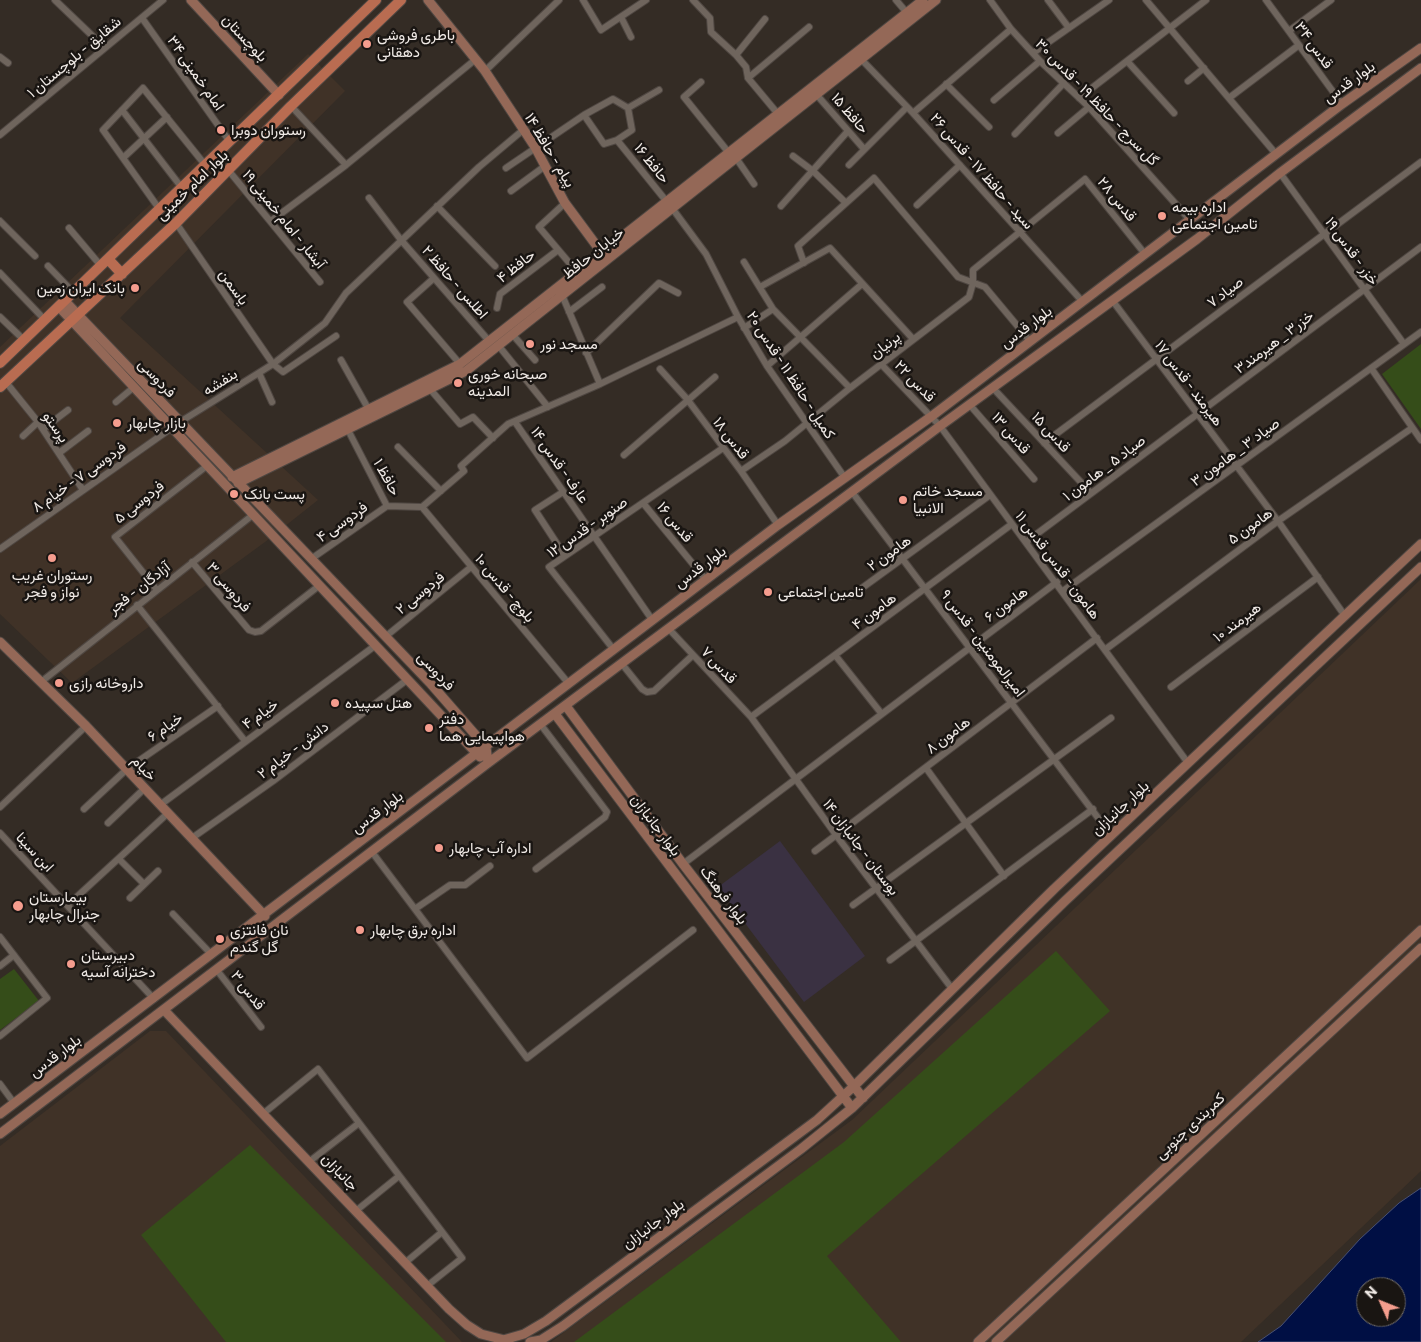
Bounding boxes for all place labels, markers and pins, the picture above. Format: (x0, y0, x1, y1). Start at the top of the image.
place label: باطری فروشی دهقانى (377, 26, 455, 61)
marker: باطری فروشی دهقانى (361, 38, 373, 50)
place label: رستوران دوبرا (231, 121, 306, 139)
marker: رستوران دوبرا (215, 124, 227, 136)
place label: اداره بیمه تامین اجتماعی (1172, 198, 1258, 233)
marker: اداره بیمه تامین اجتماعی (1156, 210, 1168, 222)
place label: بانک ایران زمین (37, 279, 125, 297)
marker: بانک ایران زمین (129, 282, 141, 294)
place label: مسجد نور (540, 335, 598, 353)
marker: مسجد نور (524, 338, 536, 350)
place label: صبحانه خوری المدینه (468, 365, 547, 400)
marker: صبحانه خوری المدینه (452, 377, 464, 389)
place label: بازار چابهار (127, 414, 186, 432)
marker: بازار چابهار (111, 417, 123, 429)
place label: مسجد خاتم الانبیا (913, 482, 983, 517)
place label: پست بانک (244, 485, 305, 503)
marker: پست بانک (228, 488, 240, 500)
marker: مسجد خاتم الانبیا (897, 494, 909, 506)
marker: رستوران غریب نواز و فجر (46, 552, 58, 564)
place label: رستوران غریب نواز و فجر (12, 566, 92, 601)
place label: تامین اجتماعی (778, 583, 864, 601)
marker: تامین اجتماعی (762, 586, 774, 598)
place label: داروخانه رازی (69, 674, 143, 692)
marker: داروخانه رازی (53, 677, 65, 689)
place label: هتل سپیده (345, 694, 412, 712)
marker: هتل سپیده (329, 697, 341, 709)
place label: دفتر هواپیمایی هما (439, 710, 525, 745)
marker: دفتر هواپیمایی هما (423, 722, 435, 734)
place label: اداره آب چابهار (449, 839, 531, 857)
marker: اداره آب چابهار (433, 842, 445, 854)
place label: بیمارستان جنرال چابهار (29, 888, 100, 923)
marker: بیمارستان جنرال چابهار (11, 899, 25, 913)
place label: نان فانتزی گل گندم (230, 921, 288, 956)
place label: اداره برق چابهار (370, 921, 456, 939)
marker: اداره برق چابهار (354, 924, 366, 936)
marker: نان فانتزی گل گندم (214, 933, 226, 945)
place label: دبیرستان دخترانه آسیه (81, 946, 155, 981)
marker: دبیرستان دخترانه آسیه (65, 958, 77, 970)

